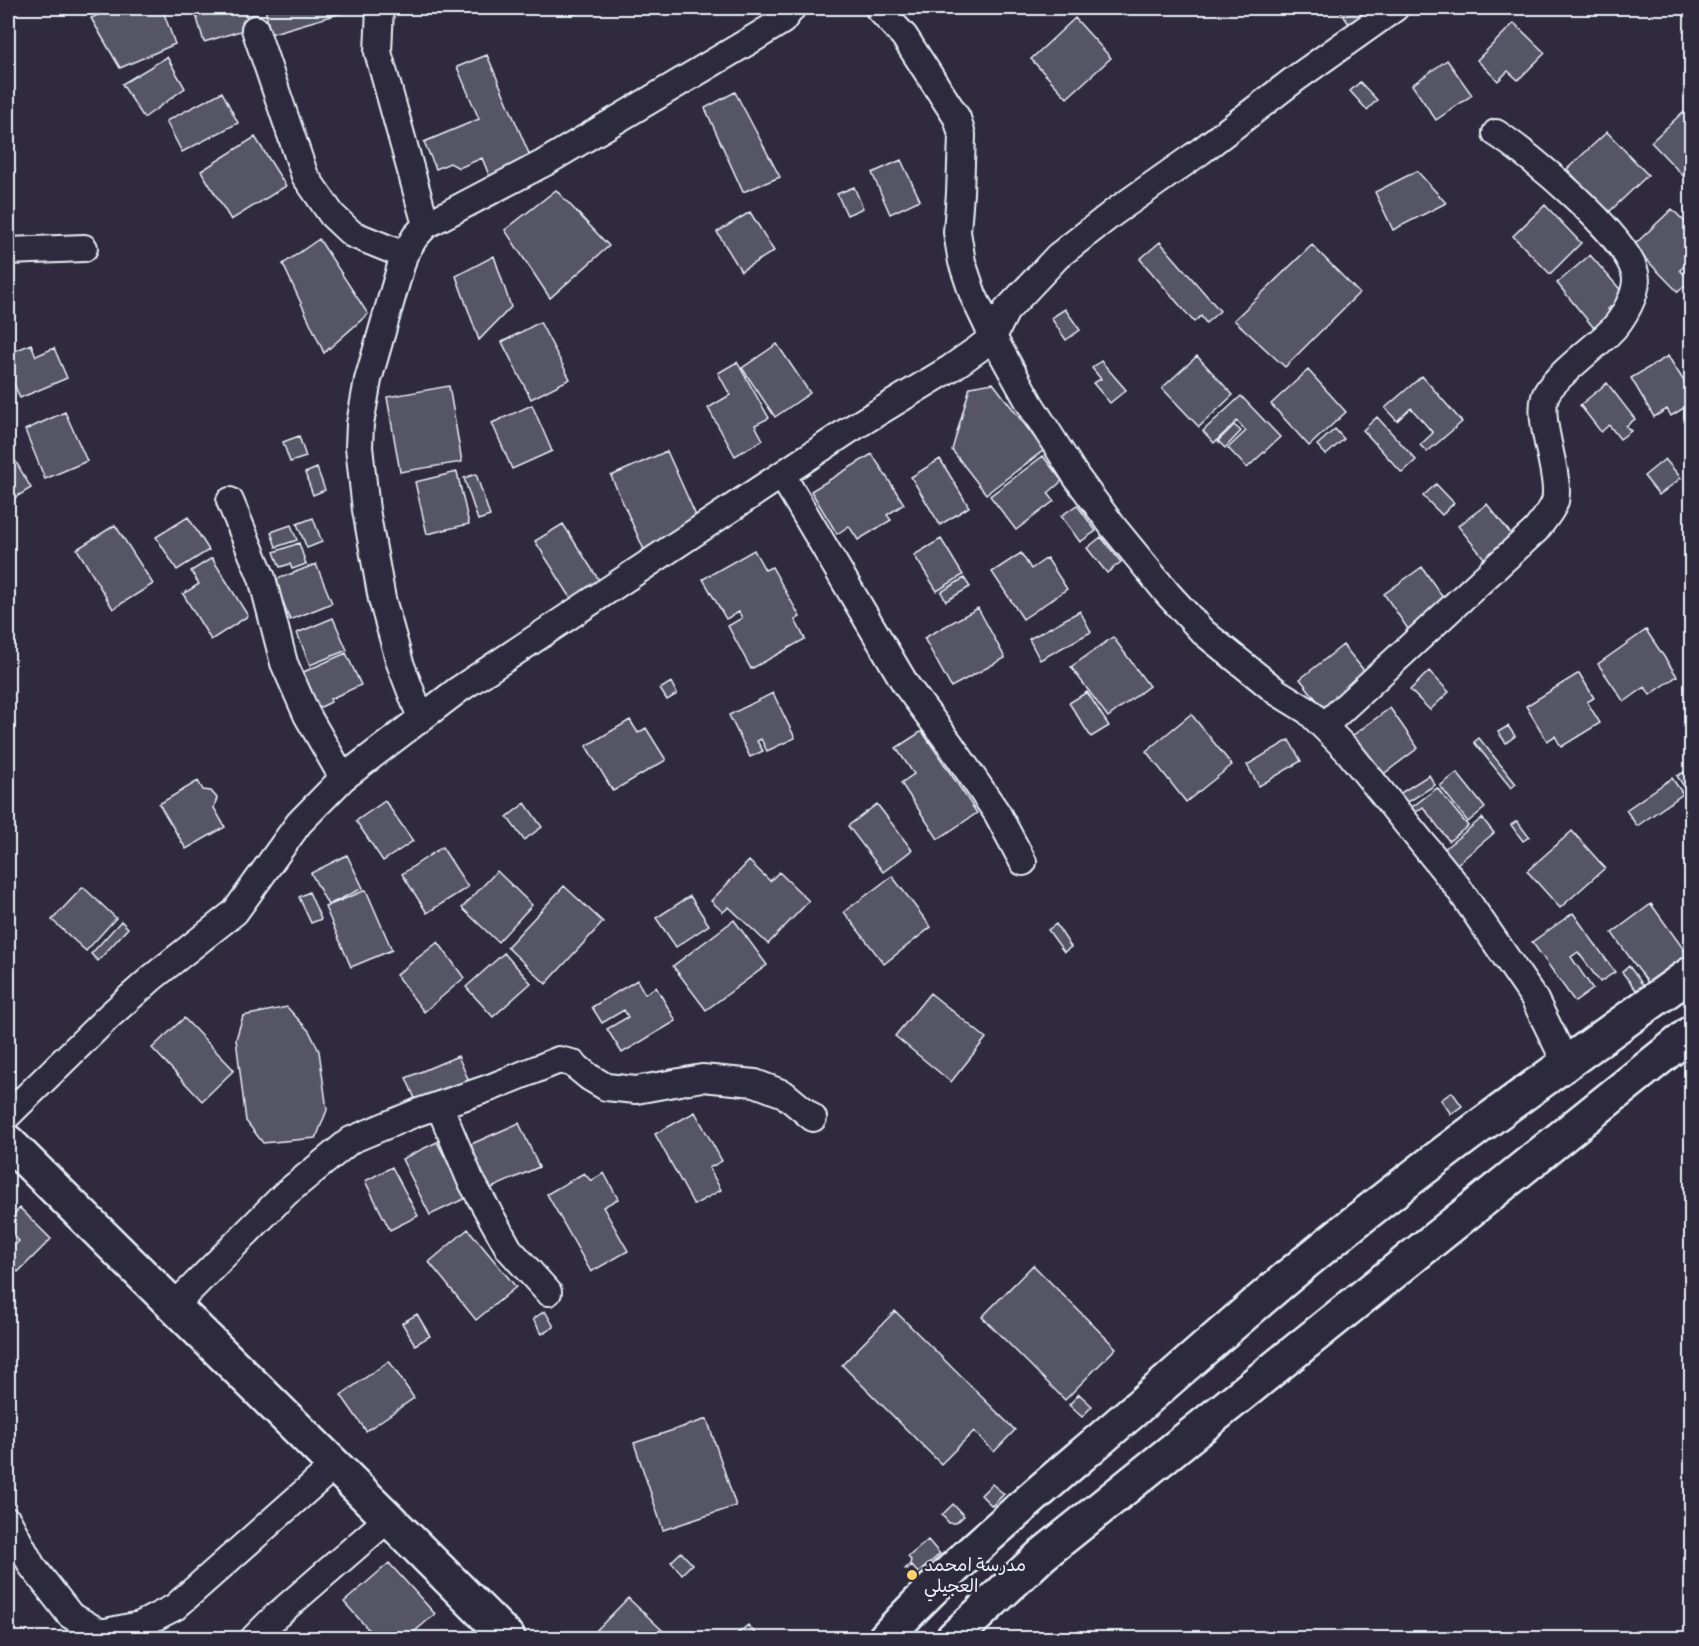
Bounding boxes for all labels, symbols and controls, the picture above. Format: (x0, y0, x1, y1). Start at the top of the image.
place label: مدرسة امحمد العجيلي (924, 1552, 1026, 1602)
marker: مدرسة امحمد العجيلي (905, 1568, 919, 1582)

